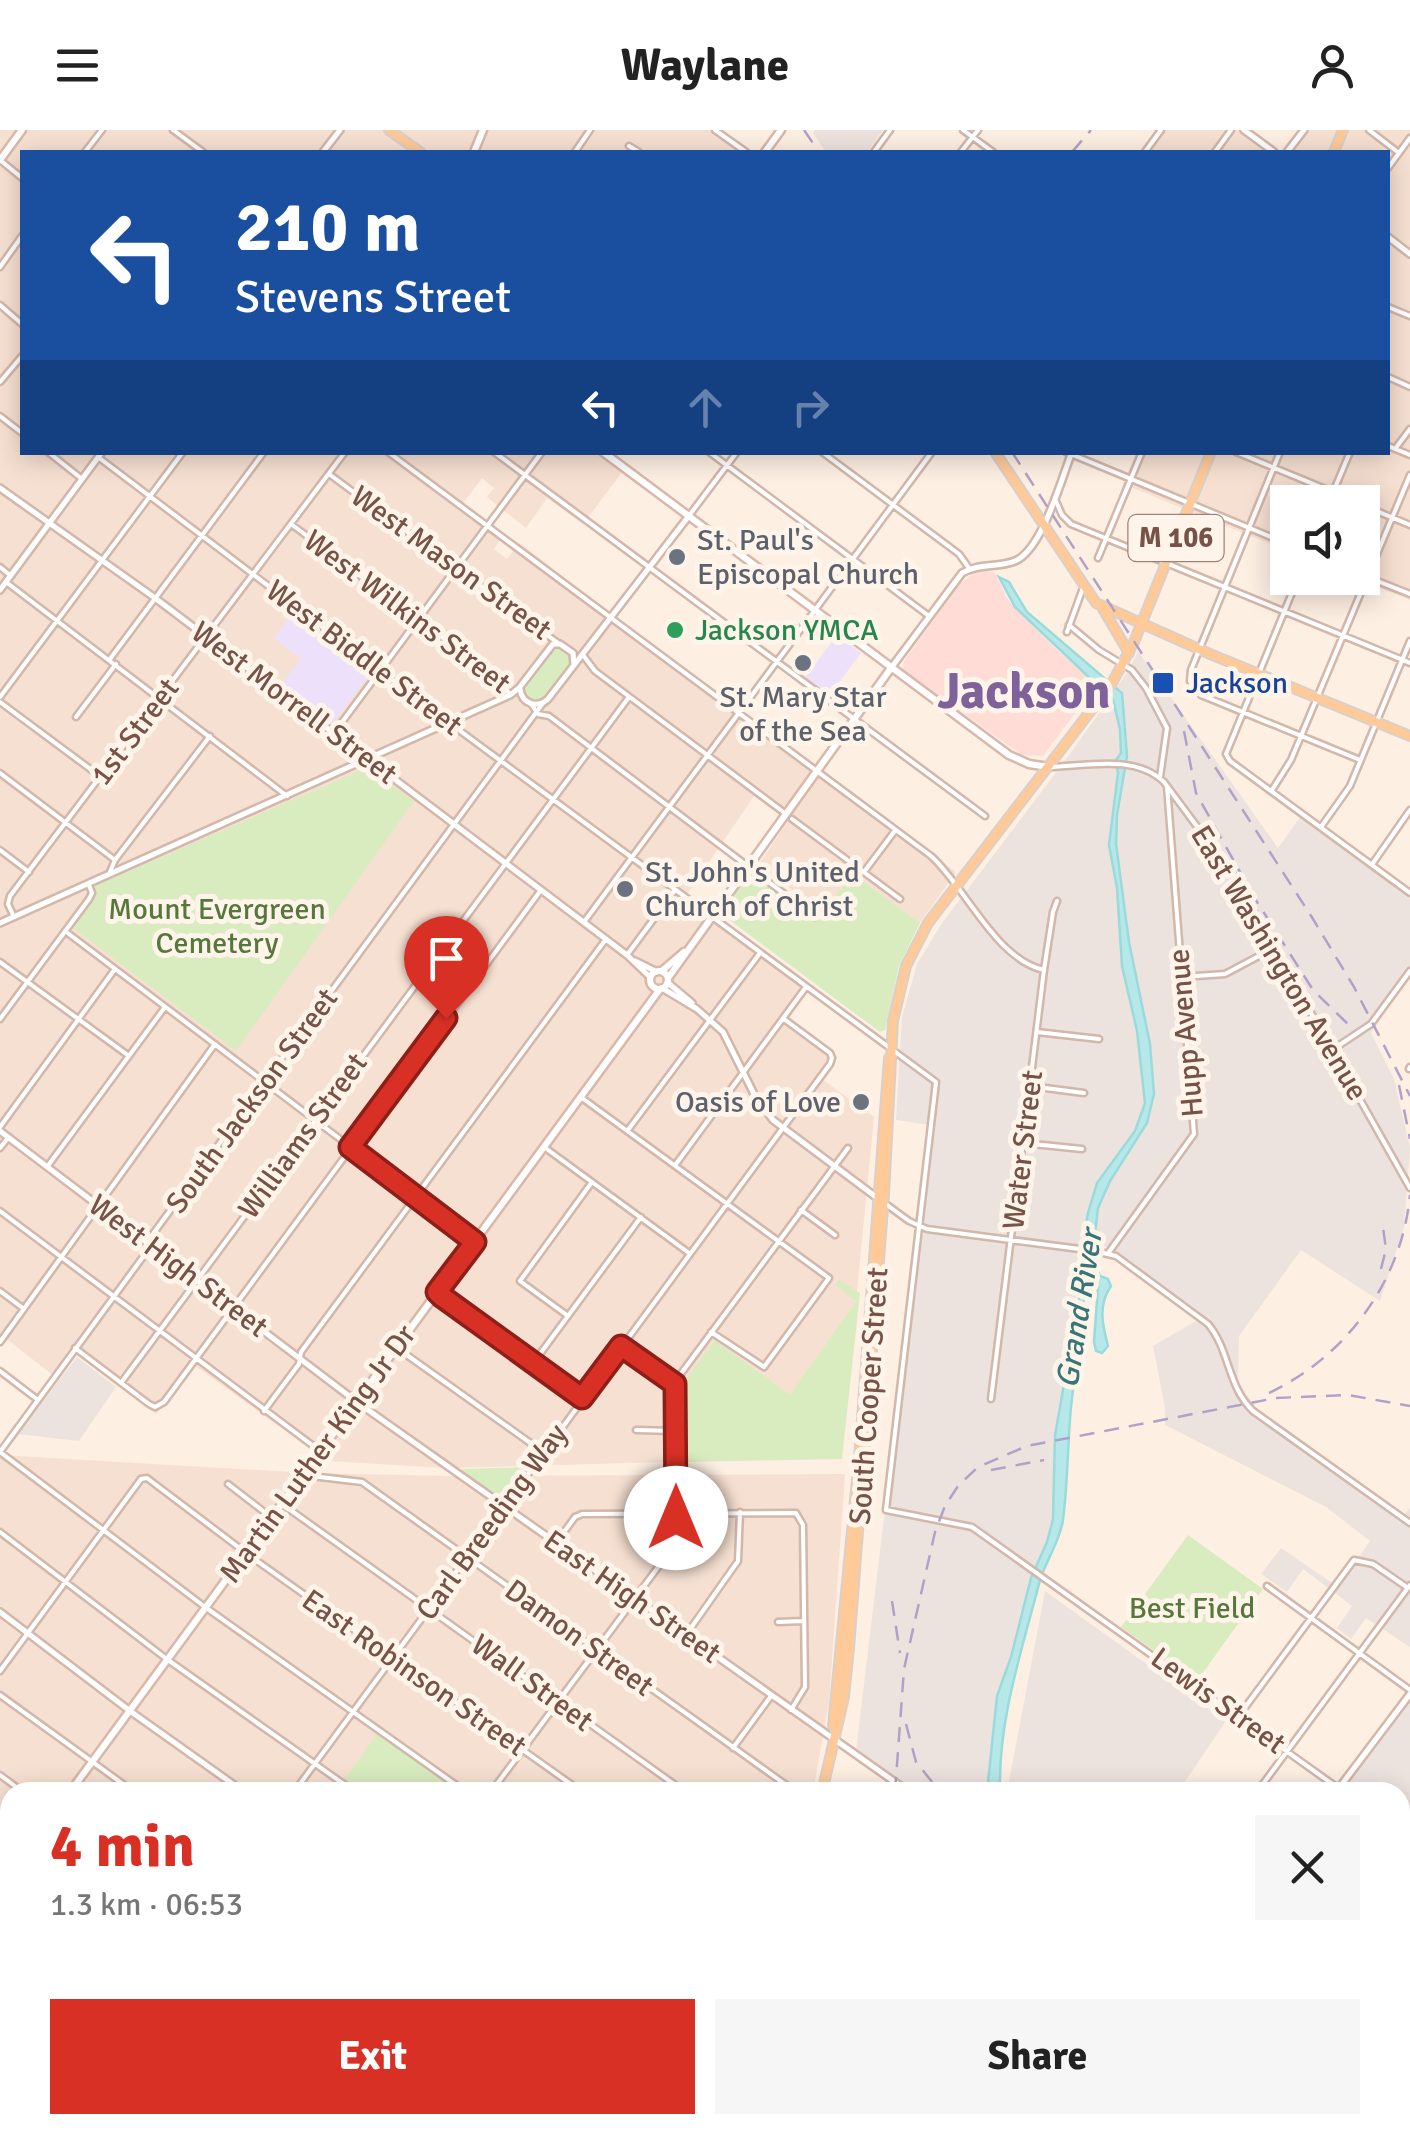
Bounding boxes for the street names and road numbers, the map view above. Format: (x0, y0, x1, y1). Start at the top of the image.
street label: West Mason Street (344, 478, 558, 648)
road number: M 106 (1128, 515, 1224, 561)
street label: West Wilkins Street (296, 522, 518, 702)
street label: West Biddle Street (259, 572, 469, 744)
street label: West Morrell Street (184, 614, 404, 792)
street label: 1st Street (83, 671, 187, 793)
street label: East Washington Avenue (1182, 819, 1376, 1107)
street label: Hupp Avenue (1160, 947, 1212, 1119)
street label: South Jackson Street (158, 981, 346, 1221)
street label: Williams Street (230, 1046, 376, 1226)
street label: Water Street (995, 1068, 1051, 1232)
street label: West High Street (81, 1187, 275, 1345)
street label: South Cooper Street (842, 1266, 896, 1526)
street label: Martin Luther King Jr Dr (212, 1318, 424, 1590)
street label: Carl Breeding Way (408, 1417, 576, 1627)
street label: East High Street (536, 1522, 728, 1672)
street label: Damon Street (497, 1572, 661, 1704)
street label: East Robinson Street (295, 1582, 533, 1764)
street label: Wall Street (464, 1626, 600, 1740)
street label: Lewis Street (1143, 1640, 1293, 1762)

